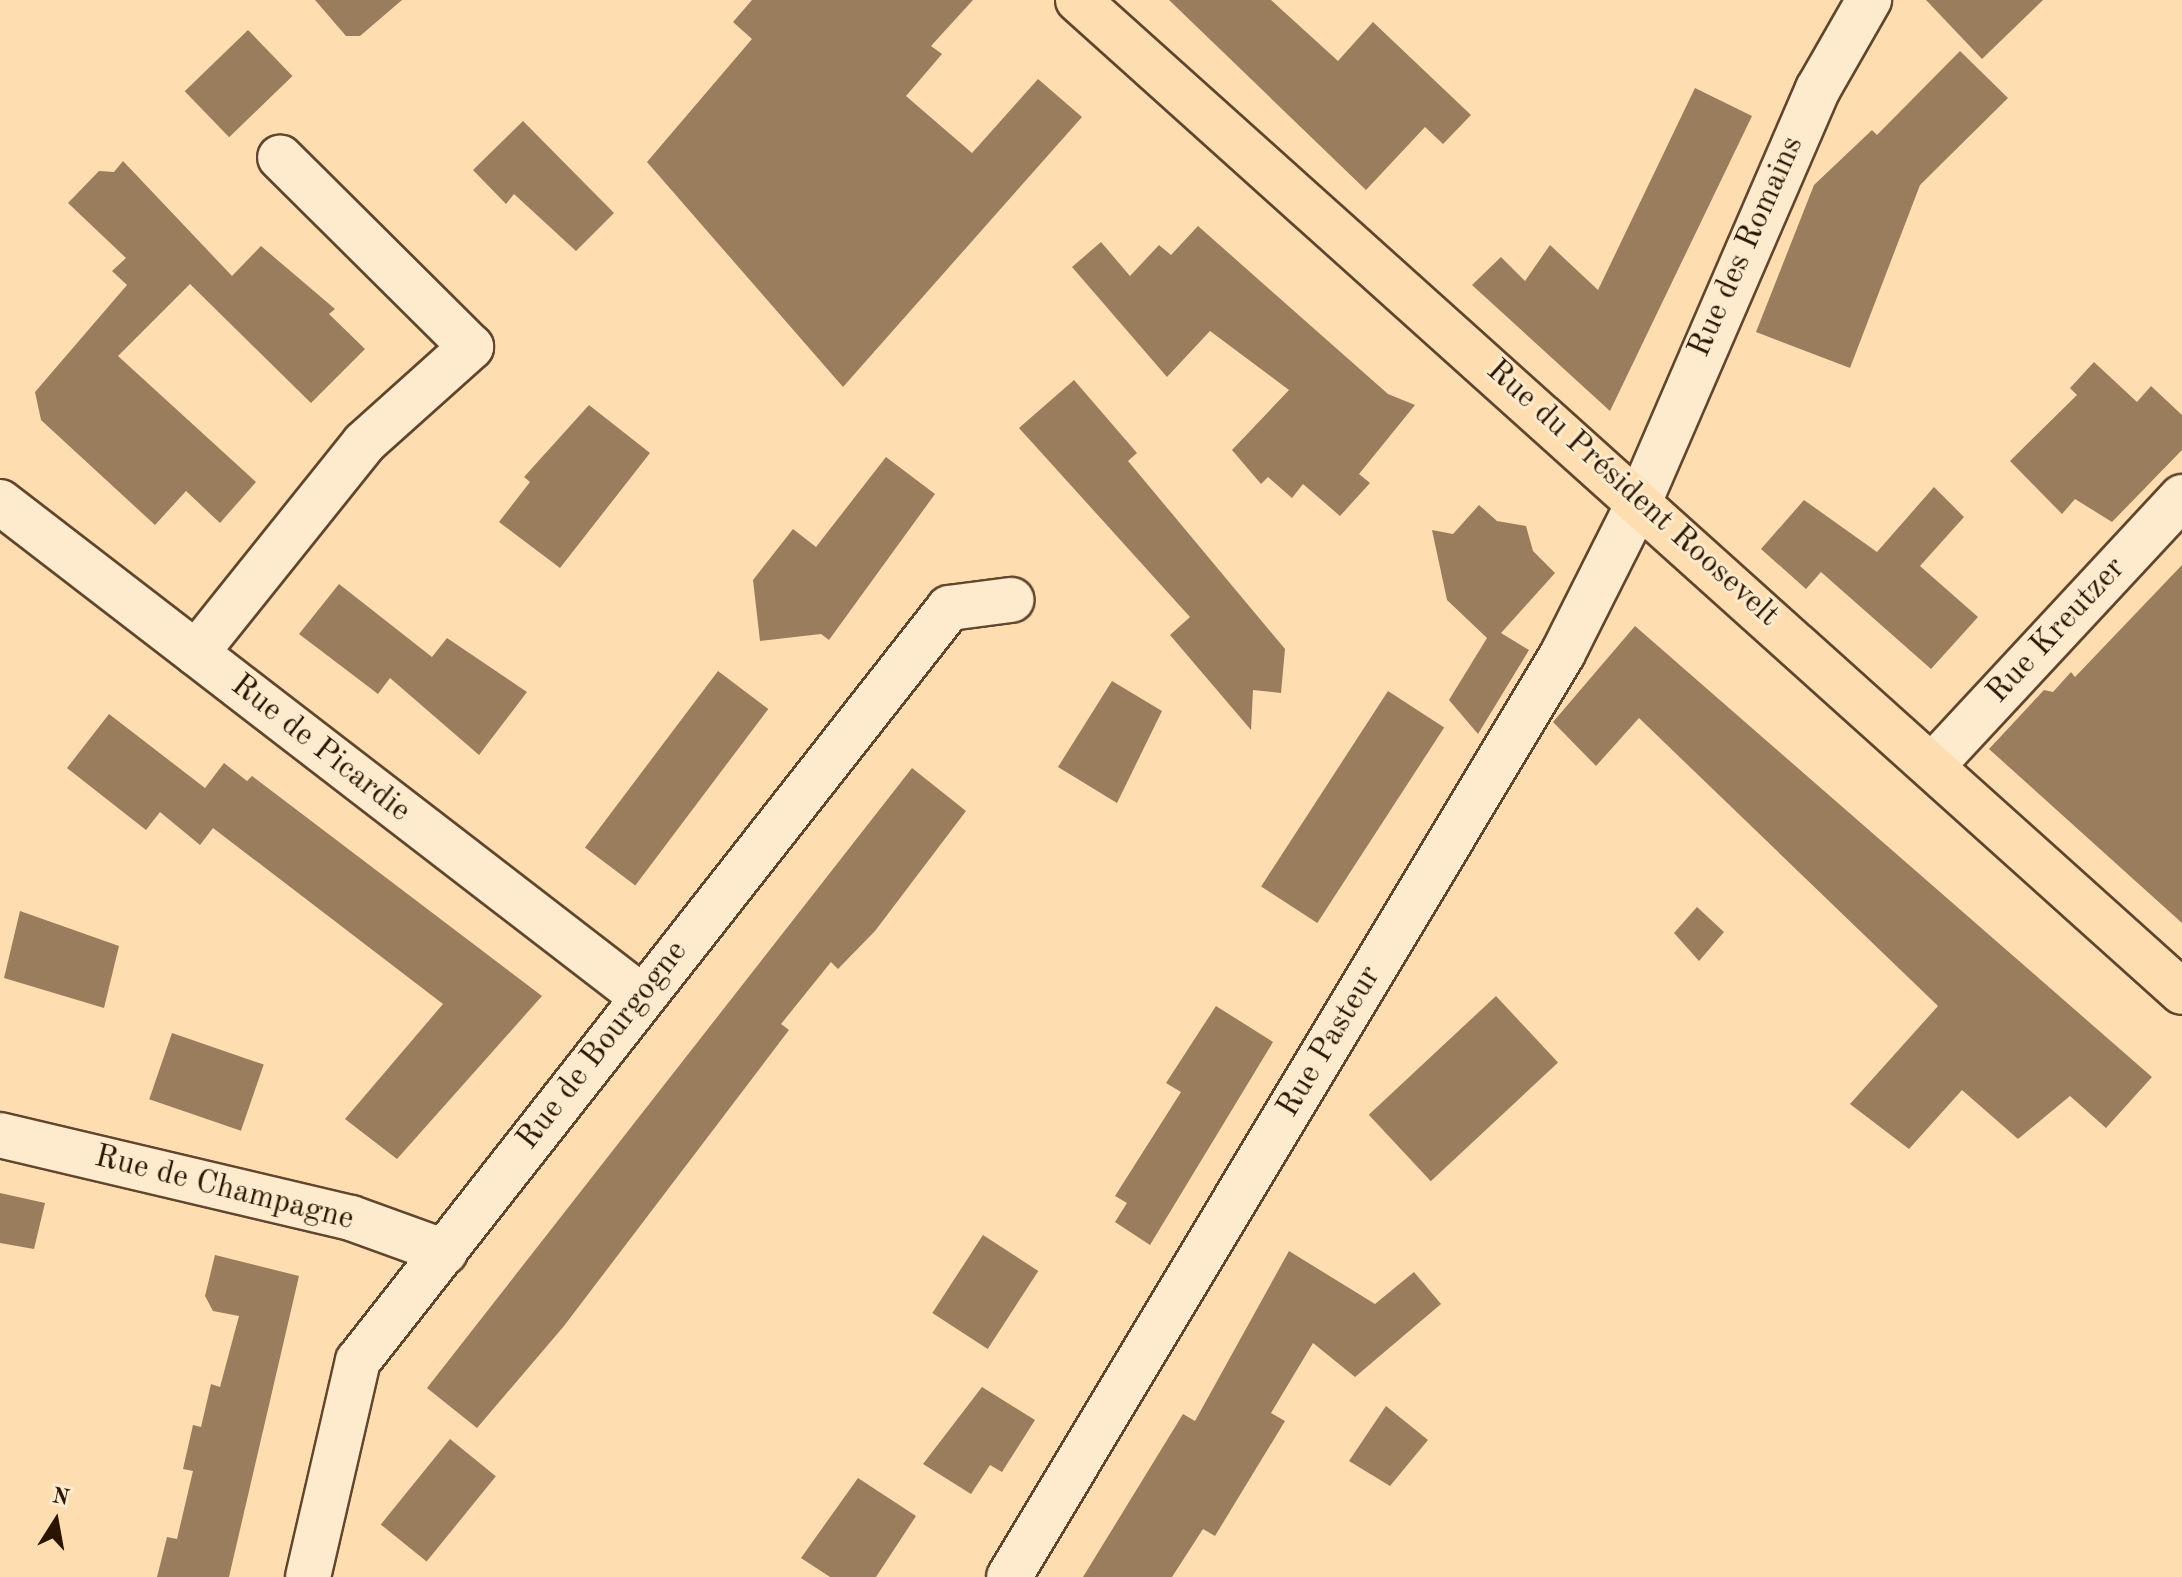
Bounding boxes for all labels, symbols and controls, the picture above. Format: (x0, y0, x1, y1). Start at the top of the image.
street label: Rue des Romains (1681, 131, 1813, 363)
street label: Rue du Président Roosevelt (1478, 352, 1786, 636)
street label: Rue Kreutzer (1980, 550, 2134, 712)
street label: Rue de Picardie (223, 667, 417, 831)
street label: Rue de Bourgogne (509, 934, 697, 1158)
street label: Rue Pasteur (1270, 959, 1390, 1125)
street label: Rue de Champagne (90, 1138, 358, 1240)
north arrow (16, 1481, 96, 1561)
text: N (50, 1485, 71, 1510)

